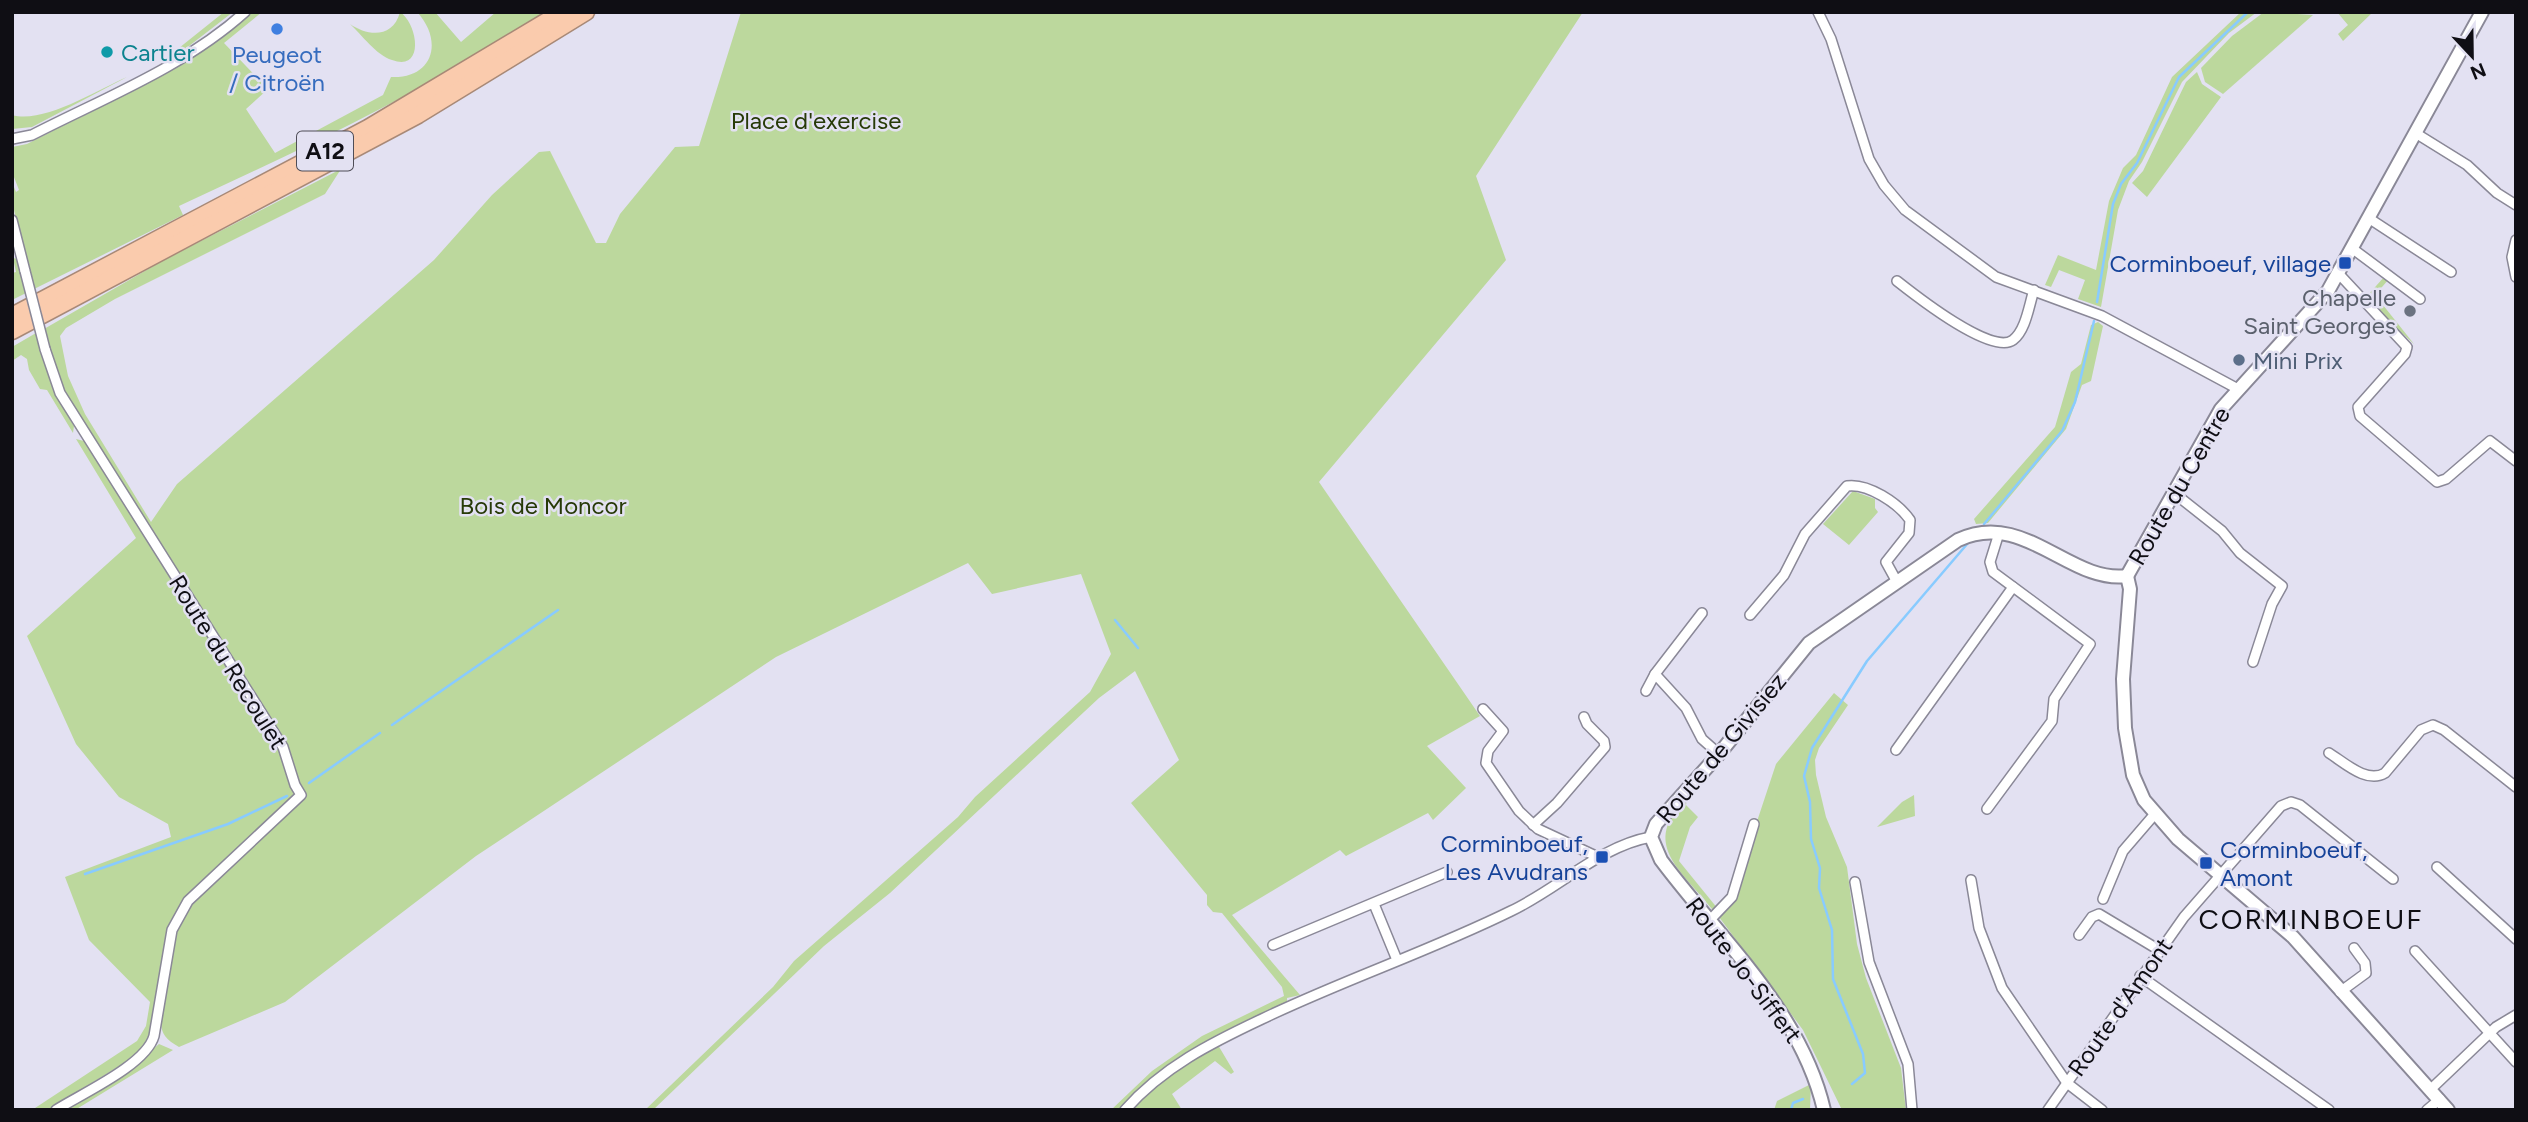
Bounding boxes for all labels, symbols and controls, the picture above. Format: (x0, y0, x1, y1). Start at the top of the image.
marker: Peugeot / Citroën (269, 21, 285, 37)
north arrow (2437, 21, 2507, 91)
place label: Cartier (121, 38, 195, 67)
place label: Peugeot / Citroën (229, 40, 325, 97)
marker: Cartier (99, 44, 115, 60)
text: N (2467, 58, 2489, 85)
park label: Place d'exercise (731, 106, 901, 135)
road number: A12 (297, 132, 353, 170)
place label: Corminboeuf, village (2110, 249, 2331, 278)
marker: Corminboeuf, village (2337, 255, 2353, 271)
place label: Chapelle Saint Georges (2243, 283, 2396, 340)
marker: Chapelle Saint Georges (2402, 303, 2418, 319)
place label: Mini Prix (2253, 346, 2343, 375)
marker: Mini Prix (2231, 352, 2247, 368)
street label: Route du Centre (2122, 402, 2236, 570)
park label: Bois de Moncor (460, 491, 627, 520)
street label: Route du Recoulet (163, 570, 293, 754)
street label: Route de Givisiez (1650, 667, 1792, 829)
place label: Corminboeuf, Les Avudrans (1441, 829, 1588, 886)
place label: Corminboeuf, Amont (2220, 835, 2367, 892)
marker: Corminboeuf, Les Avudrans (1594, 849, 1610, 865)
marker: Corminboeuf, Amont (2198, 855, 2214, 871)
street label: Route Jo-Siffert (1680, 891, 1808, 1049)
district label: CORMINBOEUF (2199, 902, 2423, 936)
street label: Route d'Amont (2062, 932, 2178, 1082)

